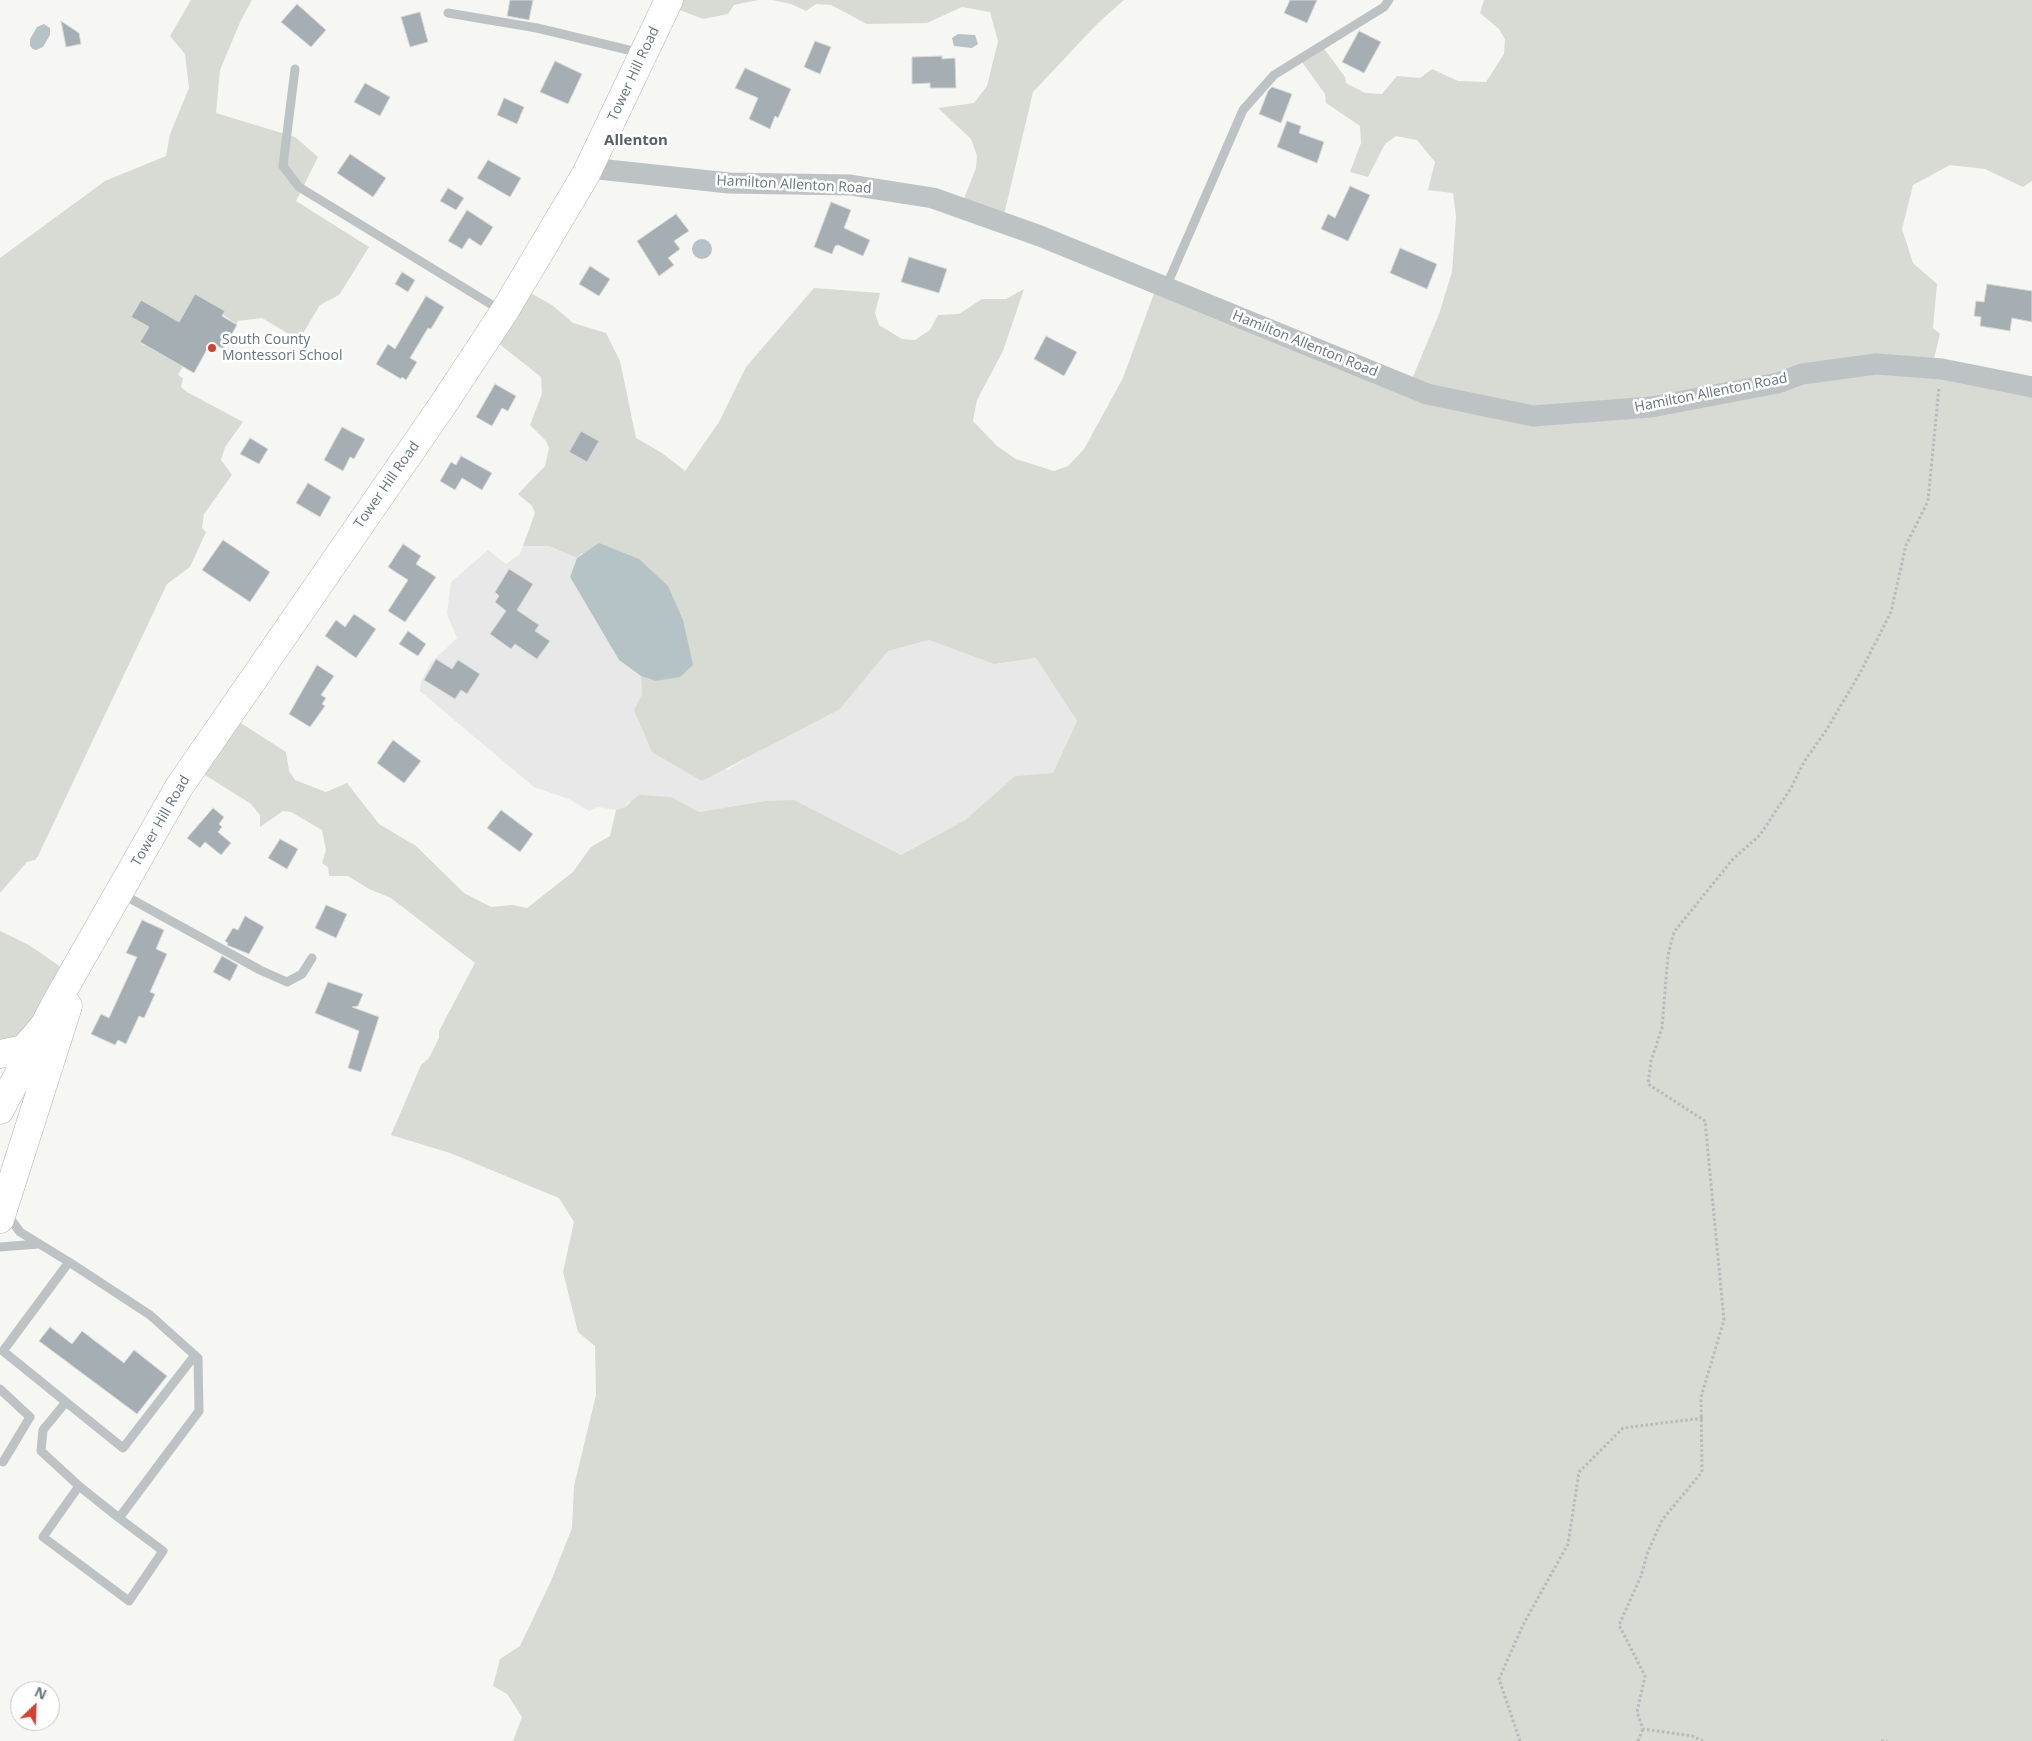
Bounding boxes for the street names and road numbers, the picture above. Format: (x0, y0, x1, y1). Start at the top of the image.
street label: Tower Hill Road (605, 24, 663, 124)
street label: Hamilton Allenton Road (716, 173, 872, 197)
street label: Hamilton Allenton Road (1230, 307, 1380, 381)
street label: Hamilton Allenton Road (1633, 370, 1789, 416)
street label: Tower Hill Road (351, 438, 423, 532)
street label: Tower Hill Road (128, 773, 194, 869)

